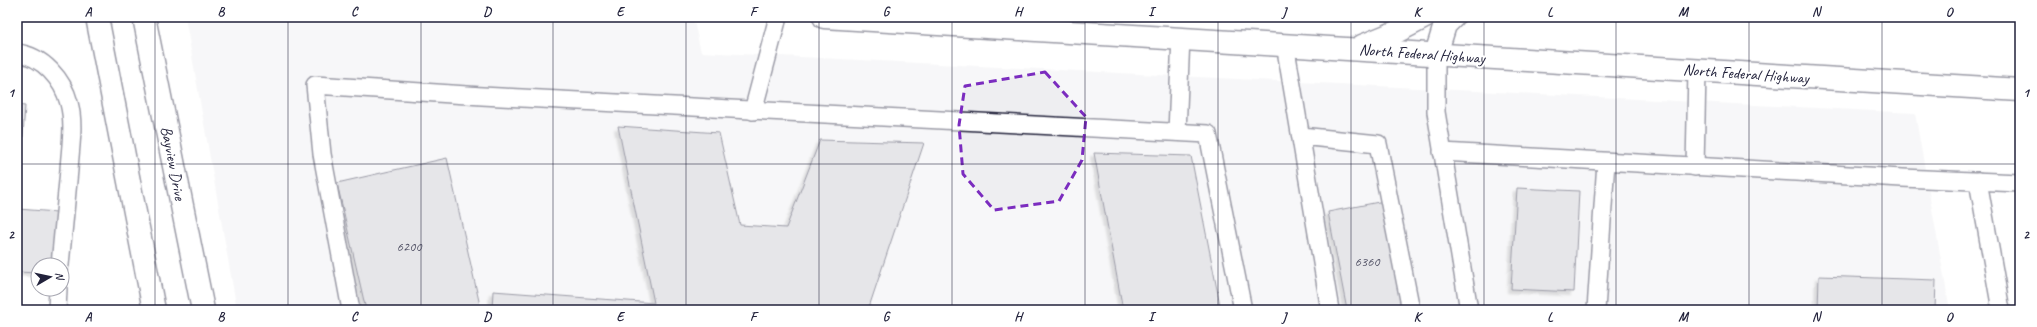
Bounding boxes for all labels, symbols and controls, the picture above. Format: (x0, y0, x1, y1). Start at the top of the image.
text: A (85, 4, 93, 20)
text: B (218, 4, 226, 20)
text: C (351, 4, 359, 20)
text: D (483, 4, 492, 20)
text: E (617, 4, 626, 20)
text: F (750, 4, 759, 20)
text: G (883, 4, 891, 20)
text: H (1014, 4, 1024, 20)
text: I (1148, 4, 1157, 20)
text: J (1281, 4, 1288, 20)
text: K (1414, 4, 1424, 20)
text: L (1547, 4, 1554, 20)
text: M (1678, 4, 1689, 20)
text: N (1812, 4, 1823, 20)
text: O (1946, 4, 1955, 20)
street label: North Federal Highway (1358, 40, 1487, 68)
street label: North Federal Highway (1682, 60, 1811, 88)
text: 1 (8, 85, 16, 101)
text: 1 (2023, 85, 2031, 101)
street label: Bayview Drive (156, 125, 190, 204)
text: 2 (8, 227, 15, 243)
text: 2 (2023, 227, 2030, 243)
house number: 6200 (396, 238, 423, 255)
house number: 6360 (1354, 253, 1381, 270)
north arrow (30, 257, 70, 297)
text: N (52, 271, 68, 282)
text: A (85, 309, 93, 325)
text: B (218, 309, 226, 325)
text: C (351, 309, 359, 325)
text: D (483, 309, 492, 325)
text: E (617, 309, 626, 325)
text: F (750, 309, 759, 325)
text: G (883, 309, 891, 325)
text: H (1014, 309, 1024, 325)
text: I (1148, 309, 1157, 325)
text: J (1281, 309, 1288, 325)
text: K (1414, 309, 1424, 325)
text: L (1547, 309, 1554, 325)
text: M (1678, 309, 1689, 325)
text: N (1812, 309, 1823, 325)
text: O (1946, 309, 1955, 325)

